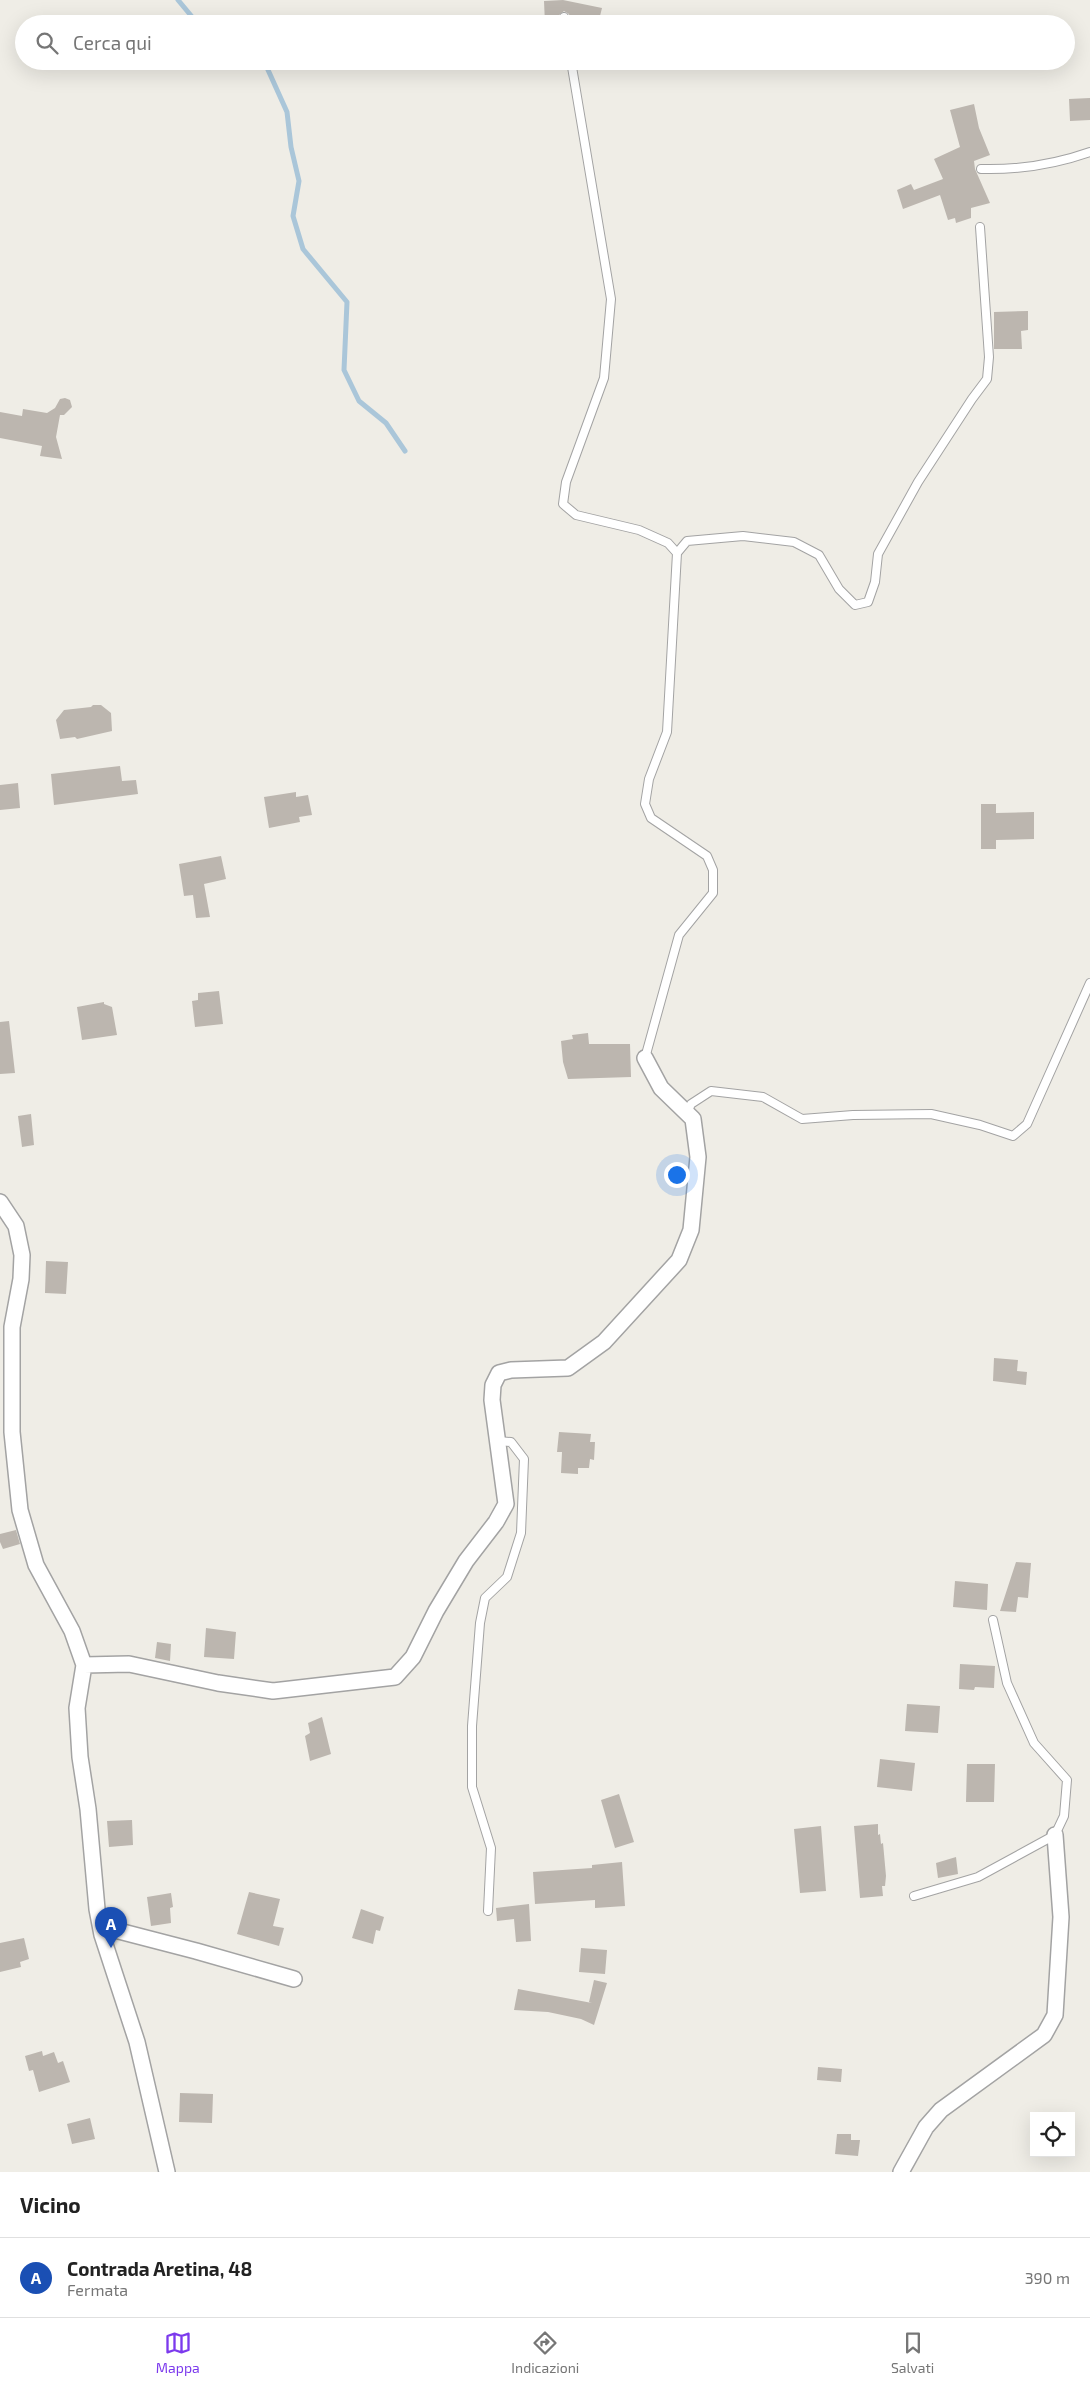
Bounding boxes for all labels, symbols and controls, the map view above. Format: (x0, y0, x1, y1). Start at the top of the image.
search box (15, 15, 1075, 70)
icon: search (33, 29, 61, 57)
text: Cerca qui (73, 31, 152, 54)
your location (664, 1162, 690, 1188)
pin: A (95, 1907, 127, 1948)
map controls (1030, 2112, 1075, 2157)
button: locate (1030, 2112, 1075, 2157)
text: Vicino (20, 2192, 81, 2217)
text: Contrada Aretina, 48 (67, 2257, 252, 2280)
text: A (31, 2268, 41, 2287)
text: 390 m (1025, 2268, 1070, 2287)
text: Fermata (67, 2280, 128, 2299)
tab: Mappa (156, 2329, 200, 2376)
tab: Indicazioni (511, 2329, 579, 2376)
tab: Salvati (891, 2329, 934, 2376)

